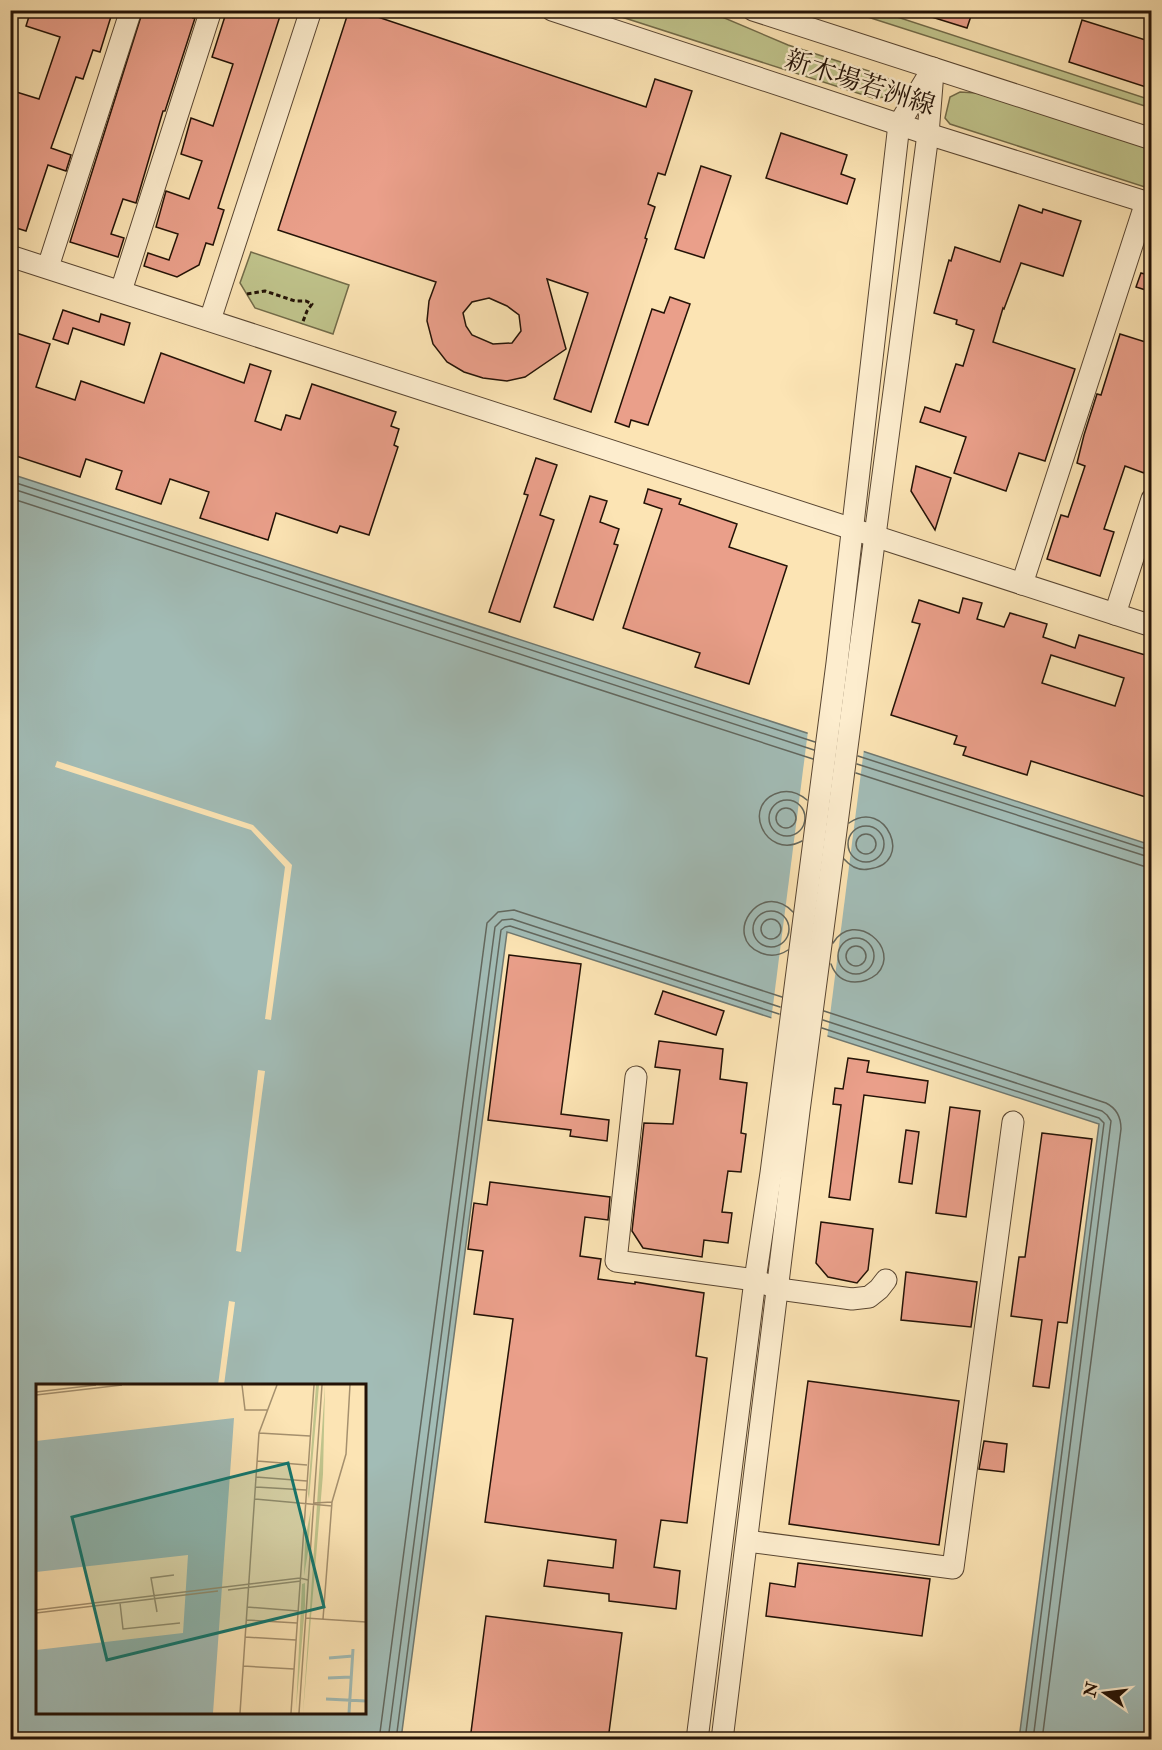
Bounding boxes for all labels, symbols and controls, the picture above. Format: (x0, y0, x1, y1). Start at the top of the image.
street label: 新木場若洲線 (781, 44, 939, 122)
inset map (36, 1384, 366, 1714)
north arrow (1075, 1663, 1135, 1723)
text: N (1080, 1680, 1103, 1700)

